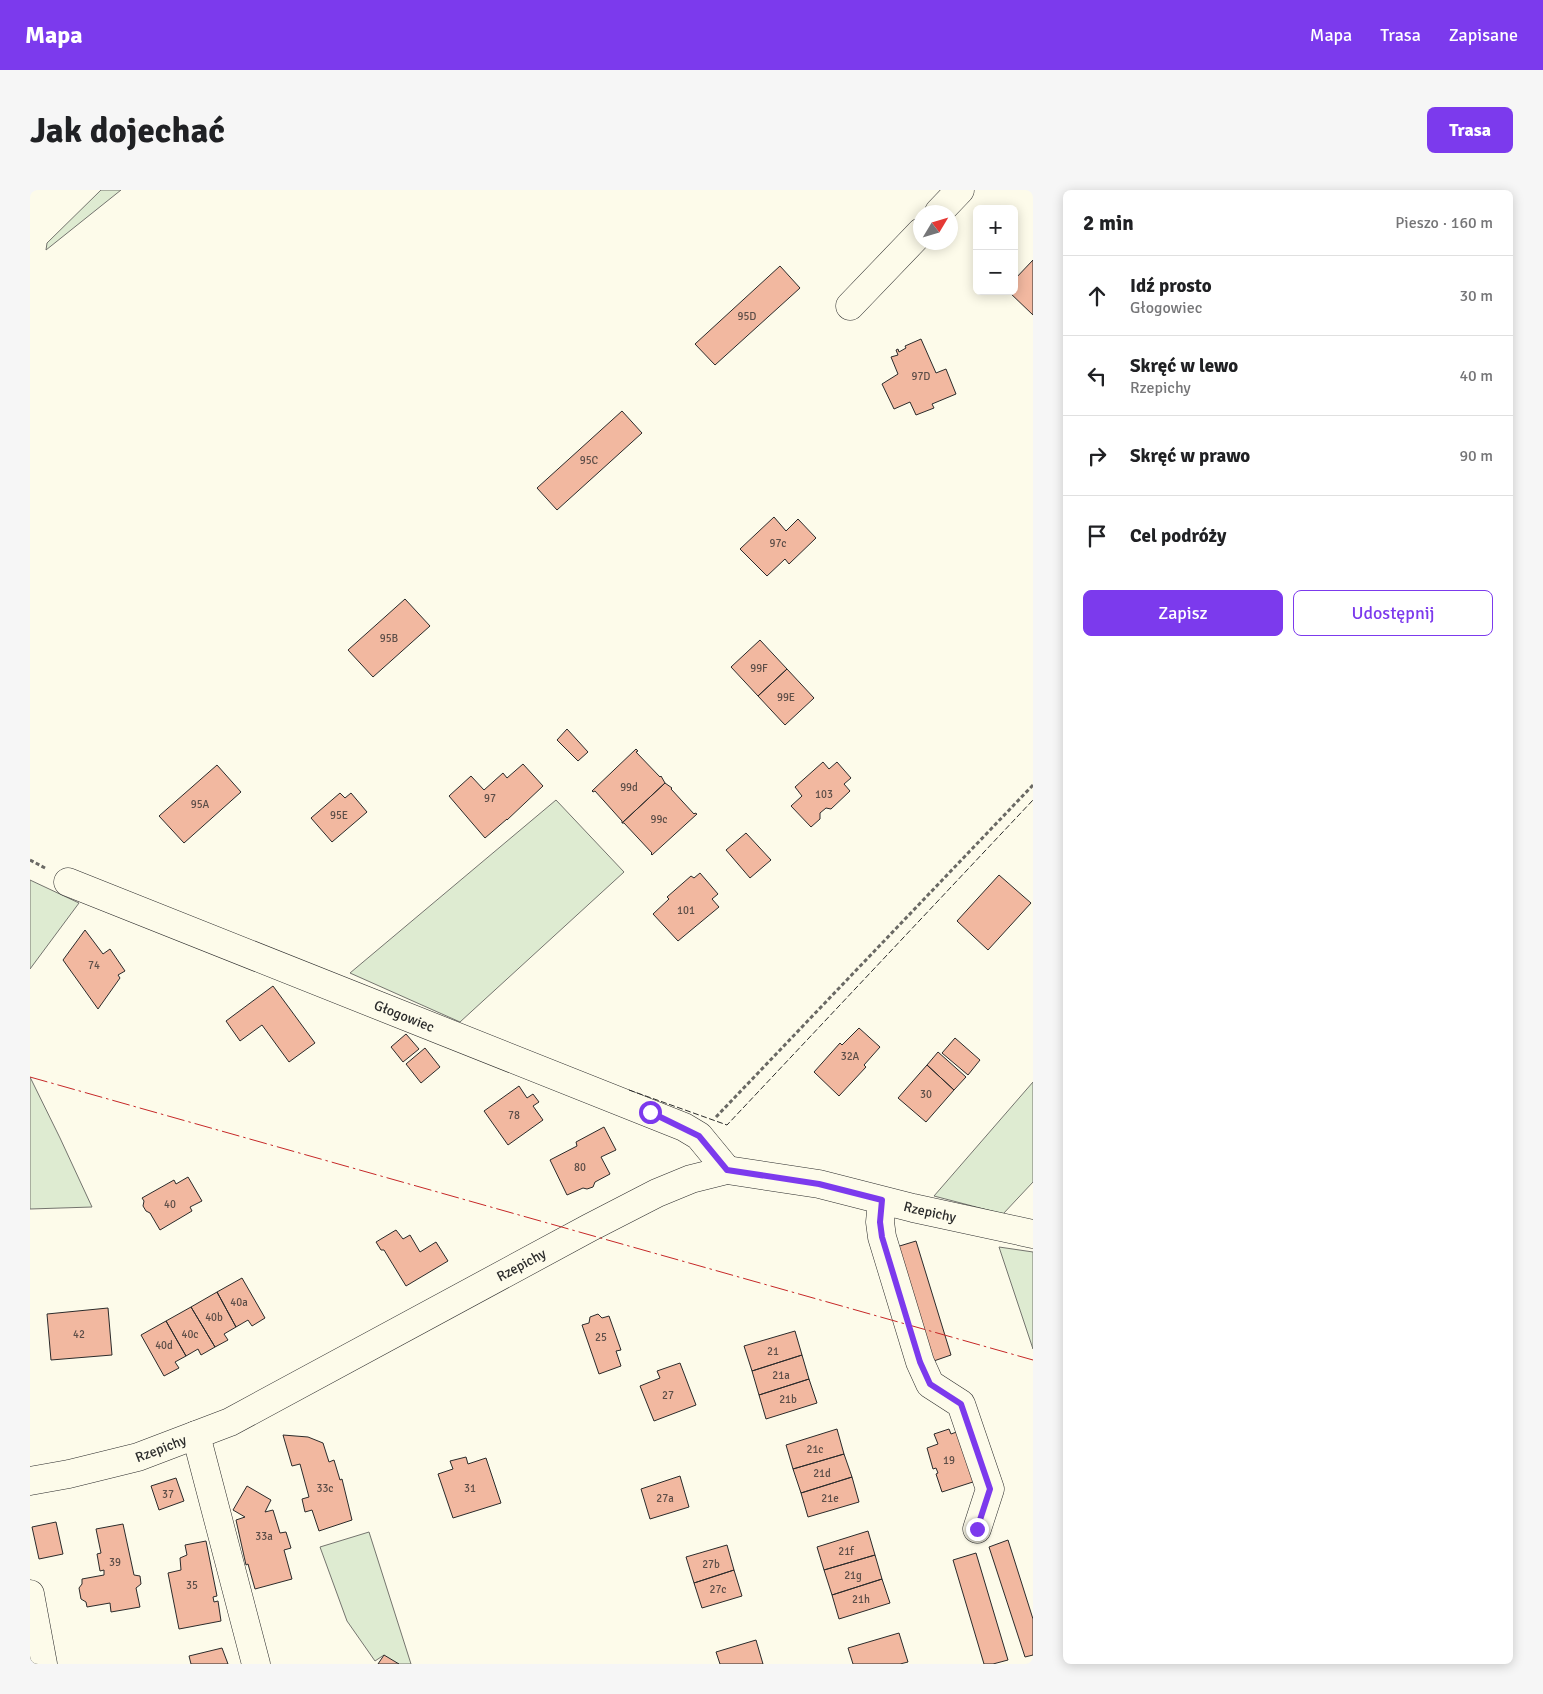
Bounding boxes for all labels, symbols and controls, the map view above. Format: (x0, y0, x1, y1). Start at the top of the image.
text: Mapa (25, 20, 83, 50)
text: Mapa (1310, 24, 1352, 46)
text: Trasa (1380, 24, 1421, 46)
text: Zapisane (1449, 24, 1518, 46)
button: Trasa (1427, 107, 1513, 153)
text: Jak dojechać (30, 109, 225, 152)
north arrow (913, 205, 958, 250)
map controls (973, 205, 1018, 295)
button: + (973, 205, 1018, 250)
text: 2 min (1083, 210, 1134, 236)
text: Pieszo · 160 m (1395, 213, 1493, 233)
button: − (973, 250, 1018, 295)
text: Idź prosto (1130, 274, 1212, 298)
icon: ahead (1083, 282, 1111, 310)
text: 30 m (1459, 286, 1493, 306)
text: Głogowiec (1130, 298, 1202, 318)
house number: 95D (737, 310, 757, 323)
text: Skręć w lewo (1130, 354, 1238, 378)
icon: left (1083, 362, 1111, 390)
text: 40 m (1459, 366, 1493, 386)
house number: 97D (911, 370, 931, 383)
text: Rzepichy (1130, 378, 1191, 398)
icon: right (1083, 442, 1111, 470)
text: Skręć w prawo (1130, 444, 1250, 468)
text: 90 m (1459, 446, 1493, 466)
house number: 95C (580, 454, 599, 467)
icon: arrive (1083, 522, 1111, 550)
text: Cel podróży (1130, 524, 1226, 548)
house number: 97c (769, 537, 787, 550)
button: Zapisz (1083, 590, 1283, 636)
button: Udostępnij (1293, 590, 1493, 636)
house number: 95B (380, 632, 399, 645)
house number: 99F (750, 662, 768, 675)
house number: 99E (777, 691, 795, 704)
house number: 99d (620, 781, 638, 794)
house number: 103 (815, 788, 833, 801)
house number: 97 (484, 792, 496, 805)
house number: 95A (191, 798, 210, 811)
house number: 95E (330, 809, 348, 822)
house number: 99c (650, 813, 668, 826)
house number: 101 (677, 904, 695, 917)
house number: 74 (88, 959, 100, 972)
street label: Głogowiec (372, 997, 437, 1036)
house number: 32A (841, 1050, 860, 1063)
house number: 30 (920, 1088, 932, 1101)
route start (639, 1101, 662, 1124)
house number: 78 (508, 1109, 520, 1122)
house number: 80 (574, 1161, 586, 1174)
house number: 40 (164, 1198, 176, 1211)
street label: Rzepichy (902, 1198, 958, 1226)
street label: Rzepichy (494, 1245, 549, 1285)
house number: 40a (230, 1296, 248, 1309)
house number: 40b (205, 1311, 223, 1324)
house number: 42 (73, 1328, 85, 1341)
house number: 40c (181, 1328, 199, 1341)
house number: 25 (595, 1331, 607, 1344)
house number: 40d (155, 1339, 173, 1352)
house number: 21 (767, 1345, 779, 1358)
house number: 21a (772, 1369, 790, 1382)
house number: 27 (662, 1389, 674, 1402)
house number: 21b (779, 1393, 797, 1406)
street label: Rzepichy (133, 1431, 189, 1466)
house number: 21c (806, 1443, 824, 1456)
house number: 19 (943, 1454, 955, 1467)
house number: 21d (813, 1467, 831, 1480)
house number: 33c (316, 1482, 334, 1495)
house number: 31 (464, 1482, 476, 1495)
house number: 37 (162, 1488, 174, 1501)
house number: 27a (656, 1492, 674, 1505)
house number: 21e (821, 1492, 839, 1505)
route end (966, 1518, 989, 1541)
house number: 33a (255, 1530, 273, 1543)
house number: 21f (838, 1545, 855, 1558)
house number: 39 (109, 1556, 121, 1569)
house number: 27b (702, 1558, 720, 1571)
house number: 21g (844, 1569, 862, 1582)
house number: 35 (186, 1579, 198, 1592)
house number: 27c (709, 1583, 727, 1596)
house number: 21h (852, 1593, 870, 1606)

